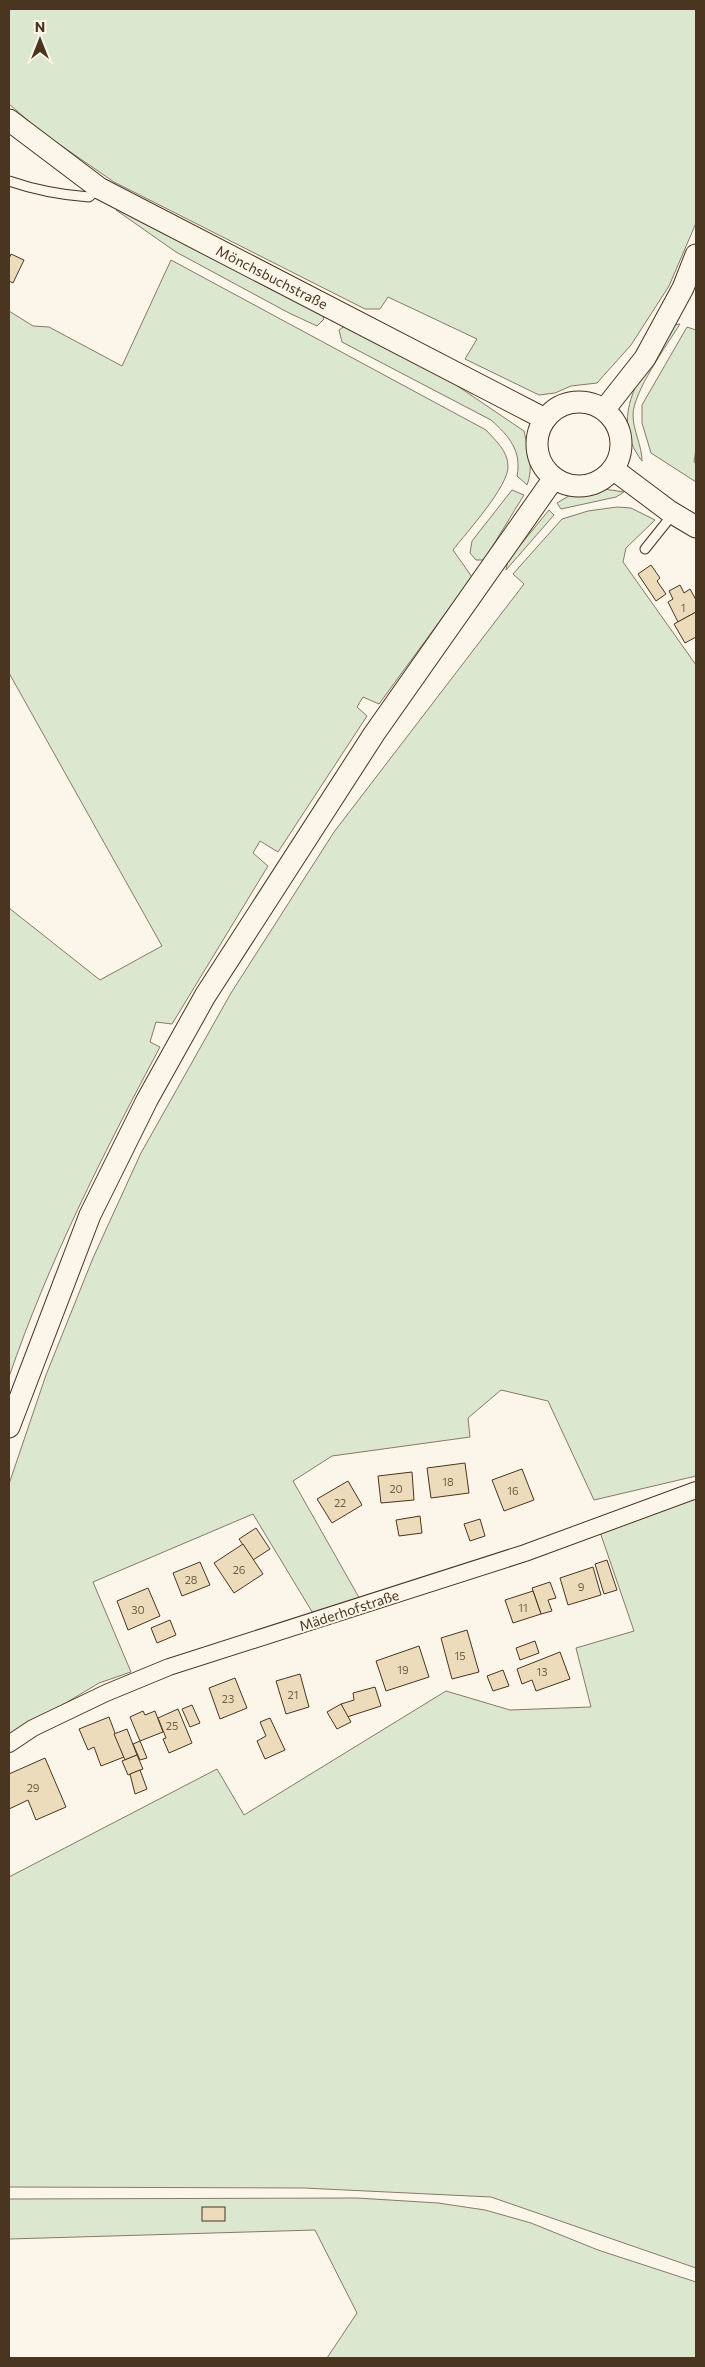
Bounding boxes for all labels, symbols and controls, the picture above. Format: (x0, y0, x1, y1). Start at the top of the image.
north arrow (15, 15, 65, 65)
text: N (35, 18, 45, 35)
street label: Mönchsbuchstraße (213, 242, 331, 312)
house number: 1 (681, 601, 685, 614)
house number: 18 (442, 1475, 454, 1488)
house number: 20 (389, 1482, 403, 1495)
house number: 16 (507, 1484, 519, 1497)
house number: 22 (334, 1496, 346, 1509)
house number: 26 (233, 1563, 246, 1576)
house number: 28 (185, 1573, 198, 1586)
house number: 9 (578, 1580, 585, 1593)
street label: Mäderhofstraße (297, 1586, 401, 1634)
house number: 11 (518, 1601, 528, 1614)
house number: 30 (131, 1603, 145, 1616)
house number: 15 (454, 1649, 466, 1662)
house number: 19 (397, 1663, 409, 1676)
house number: 13 (537, 1665, 547, 1678)
house number: 21 (288, 1688, 298, 1701)
house number: 23 (222, 1692, 234, 1705)
house number: 25 (166, 1719, 178, 1732)
house number: 29 (27, 1781, 40, 1794)

